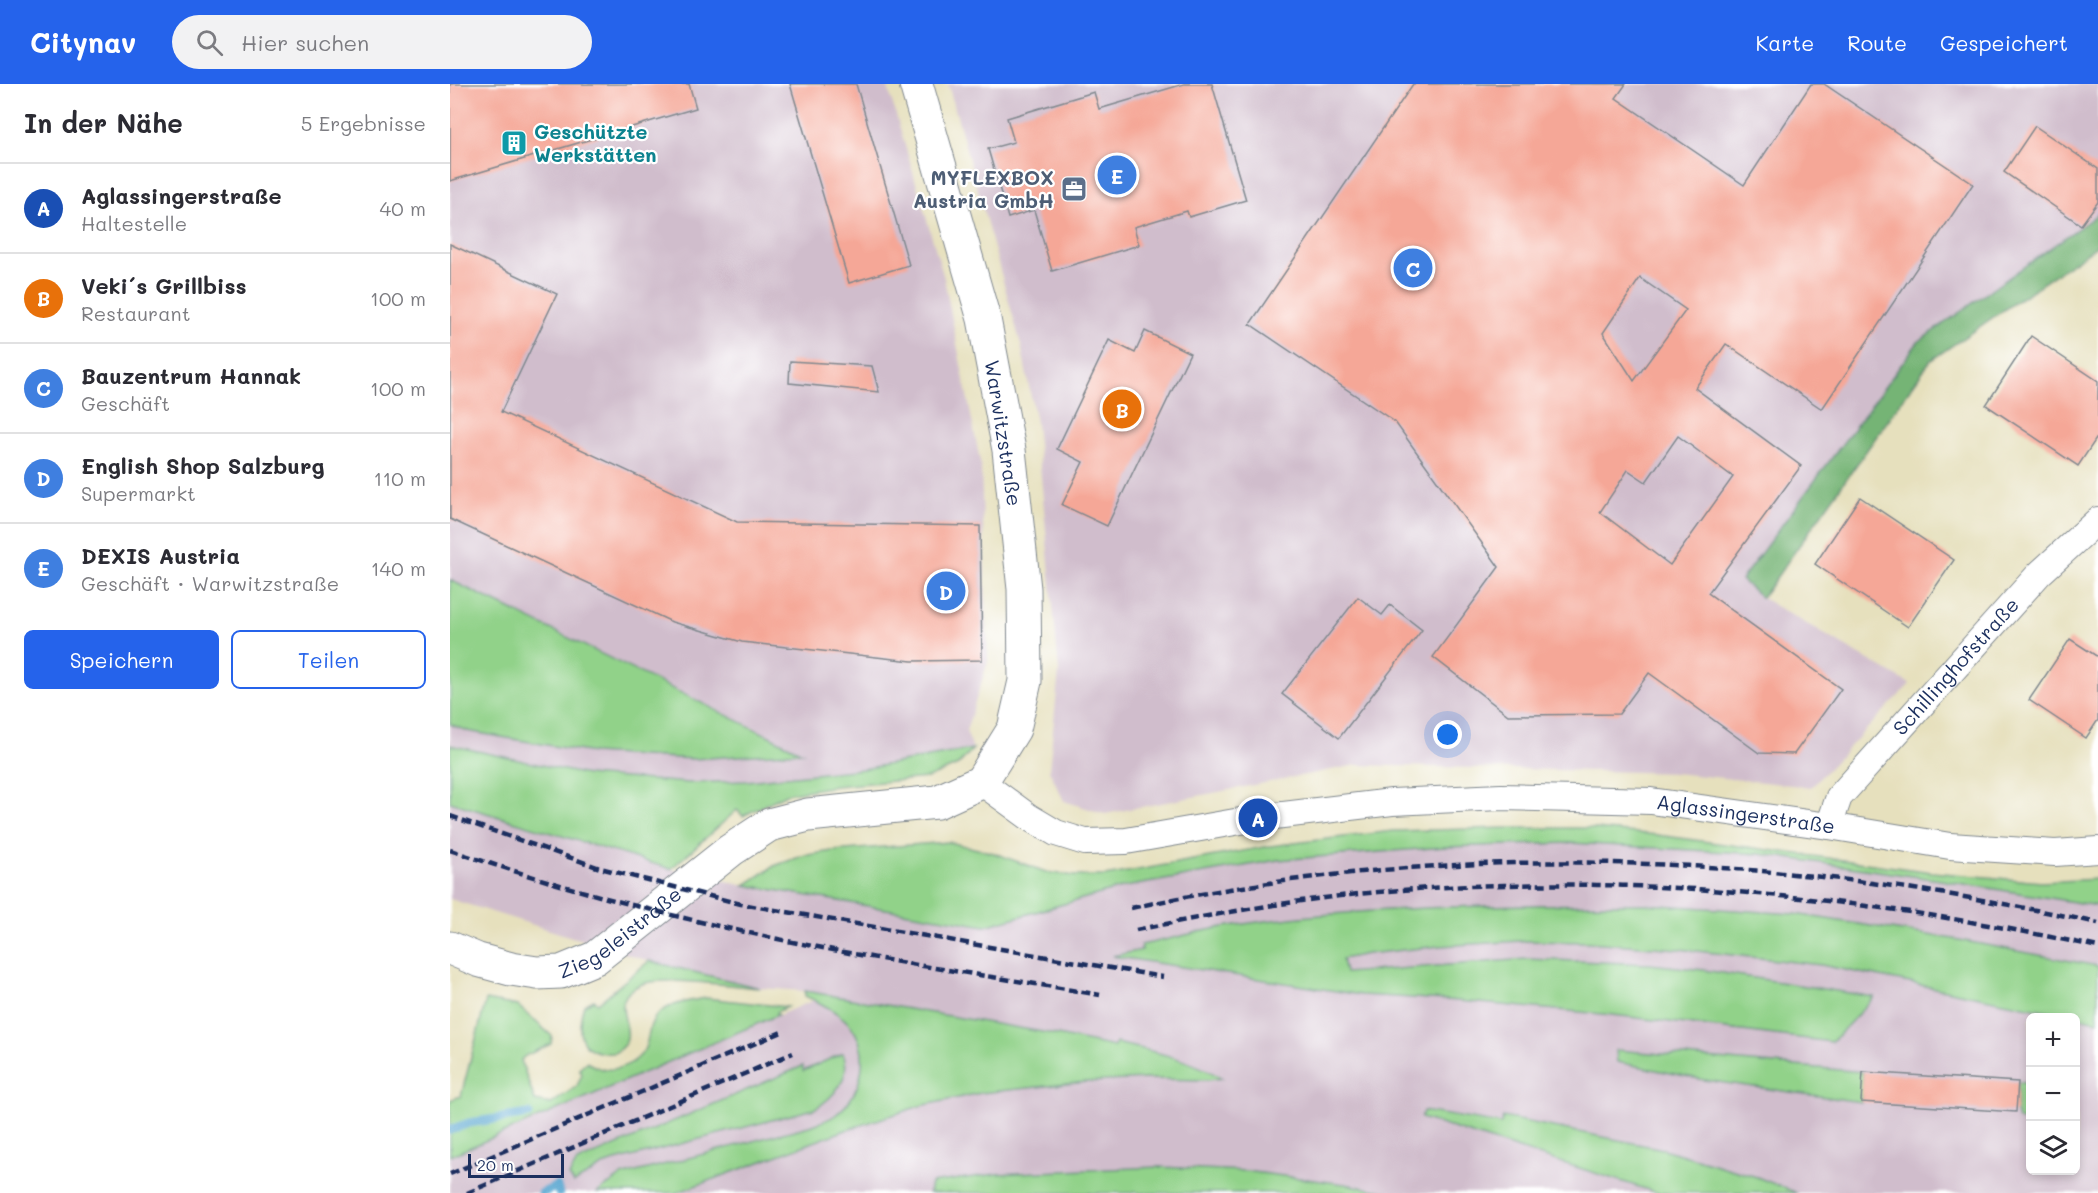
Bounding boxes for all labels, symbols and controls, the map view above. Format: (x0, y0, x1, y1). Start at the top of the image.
search box (172, 15, 592, 69)
text: Citynav (30, 24, 136, 60)
icon: search (193, 26, 226, 59)
text: Hier suchen (241, 28, 369, 57)
text: Karte (1756, 29, 1814, 56)
text: Route (1847, 29, 1907, 56)
text: Gespeichert (1940, 29, 2068, 56)
text: In der Nähe (24, 106, 183, 140)
text: 5 Ergebnisse (301, 110, 426, 136)
place label: Geschützte Werkstätten (534, 118, 657, 167)
building icon: Geschützte Werkstätten (499, 128, 529, 158)
pin: E (1098, 152, 1136, 197)
place label: MYFLEXBOX Austria GmbH (913, 164, 1054, 213)
office icon: MYFLEXBOX Austria GmbH (1059, 174, 1089, 204)
text: Aglassingerstraße (81, 181, 282, 210)
text: A (37, 195, 50, 221)
text: 40 m (380, 195, 426, 221)
text: Haltestelle (81, 210, 187, 236)
pin: C (1394, 246, 1432, 291)
text: Veki´s Grillbiss (81, 271, 247, 300)
text: B (37, 285, 50, 311)
text: 100 m (370, 285, 426, 311)
text: Restaurant (81, 300, 191, 326)
street label: Warwitzstraße (980, 358, 1028, 508)
text: Bauzentrum Hannak (81, 361, 301, 390)
text: C (36, 375, 51, 401)
text: 100 m (370, 375, 426, 401)
pin: B (1102, 386, 1142, 432)
text: Geschäft (81, 390, 170, 416)
text: English Shop Salzburg (81, 451, 325, 480)
text: D (36, 465, 51, 491)
text: 110 m (373, 465, 426, 491)
text: Supermarkt (81, 480, 196, 506)
text: DEXIS Austria (81, 541, 240, 570)
text: E (37, 555, 50, 581)
text: 140 m (371, 555, 426, 581)
pin: D (926, 568, 966, 614)
text: Geschäft · Warwitzstraße (81, 570, 339, 596)
street label: Schillinghofstraße (1887, 591, 2024, 740)
button: Speichern (24, 630, 219, 689)
button: Teilen (231, 630, 426, 689)
your location (1433, 720, 1462, 749)
street label: Aglassingerstraße (1655, 788, 1837, 839)
pin: A (1238, 796, 1278, 840)
street label: Ziegeleistraße (554, 880, 686, 984)
map controls (2026, 1013, 2080, 1175)
button: + (2026, 1013, 2080, 1067)
button: − (2026, 1067, 2080, 1121)
button: layers (2026, 1121, 2080, 1175)
scale bar (468, 1151, 564, 1178)
text: 20 m (477, 1154, 514, 1175)

